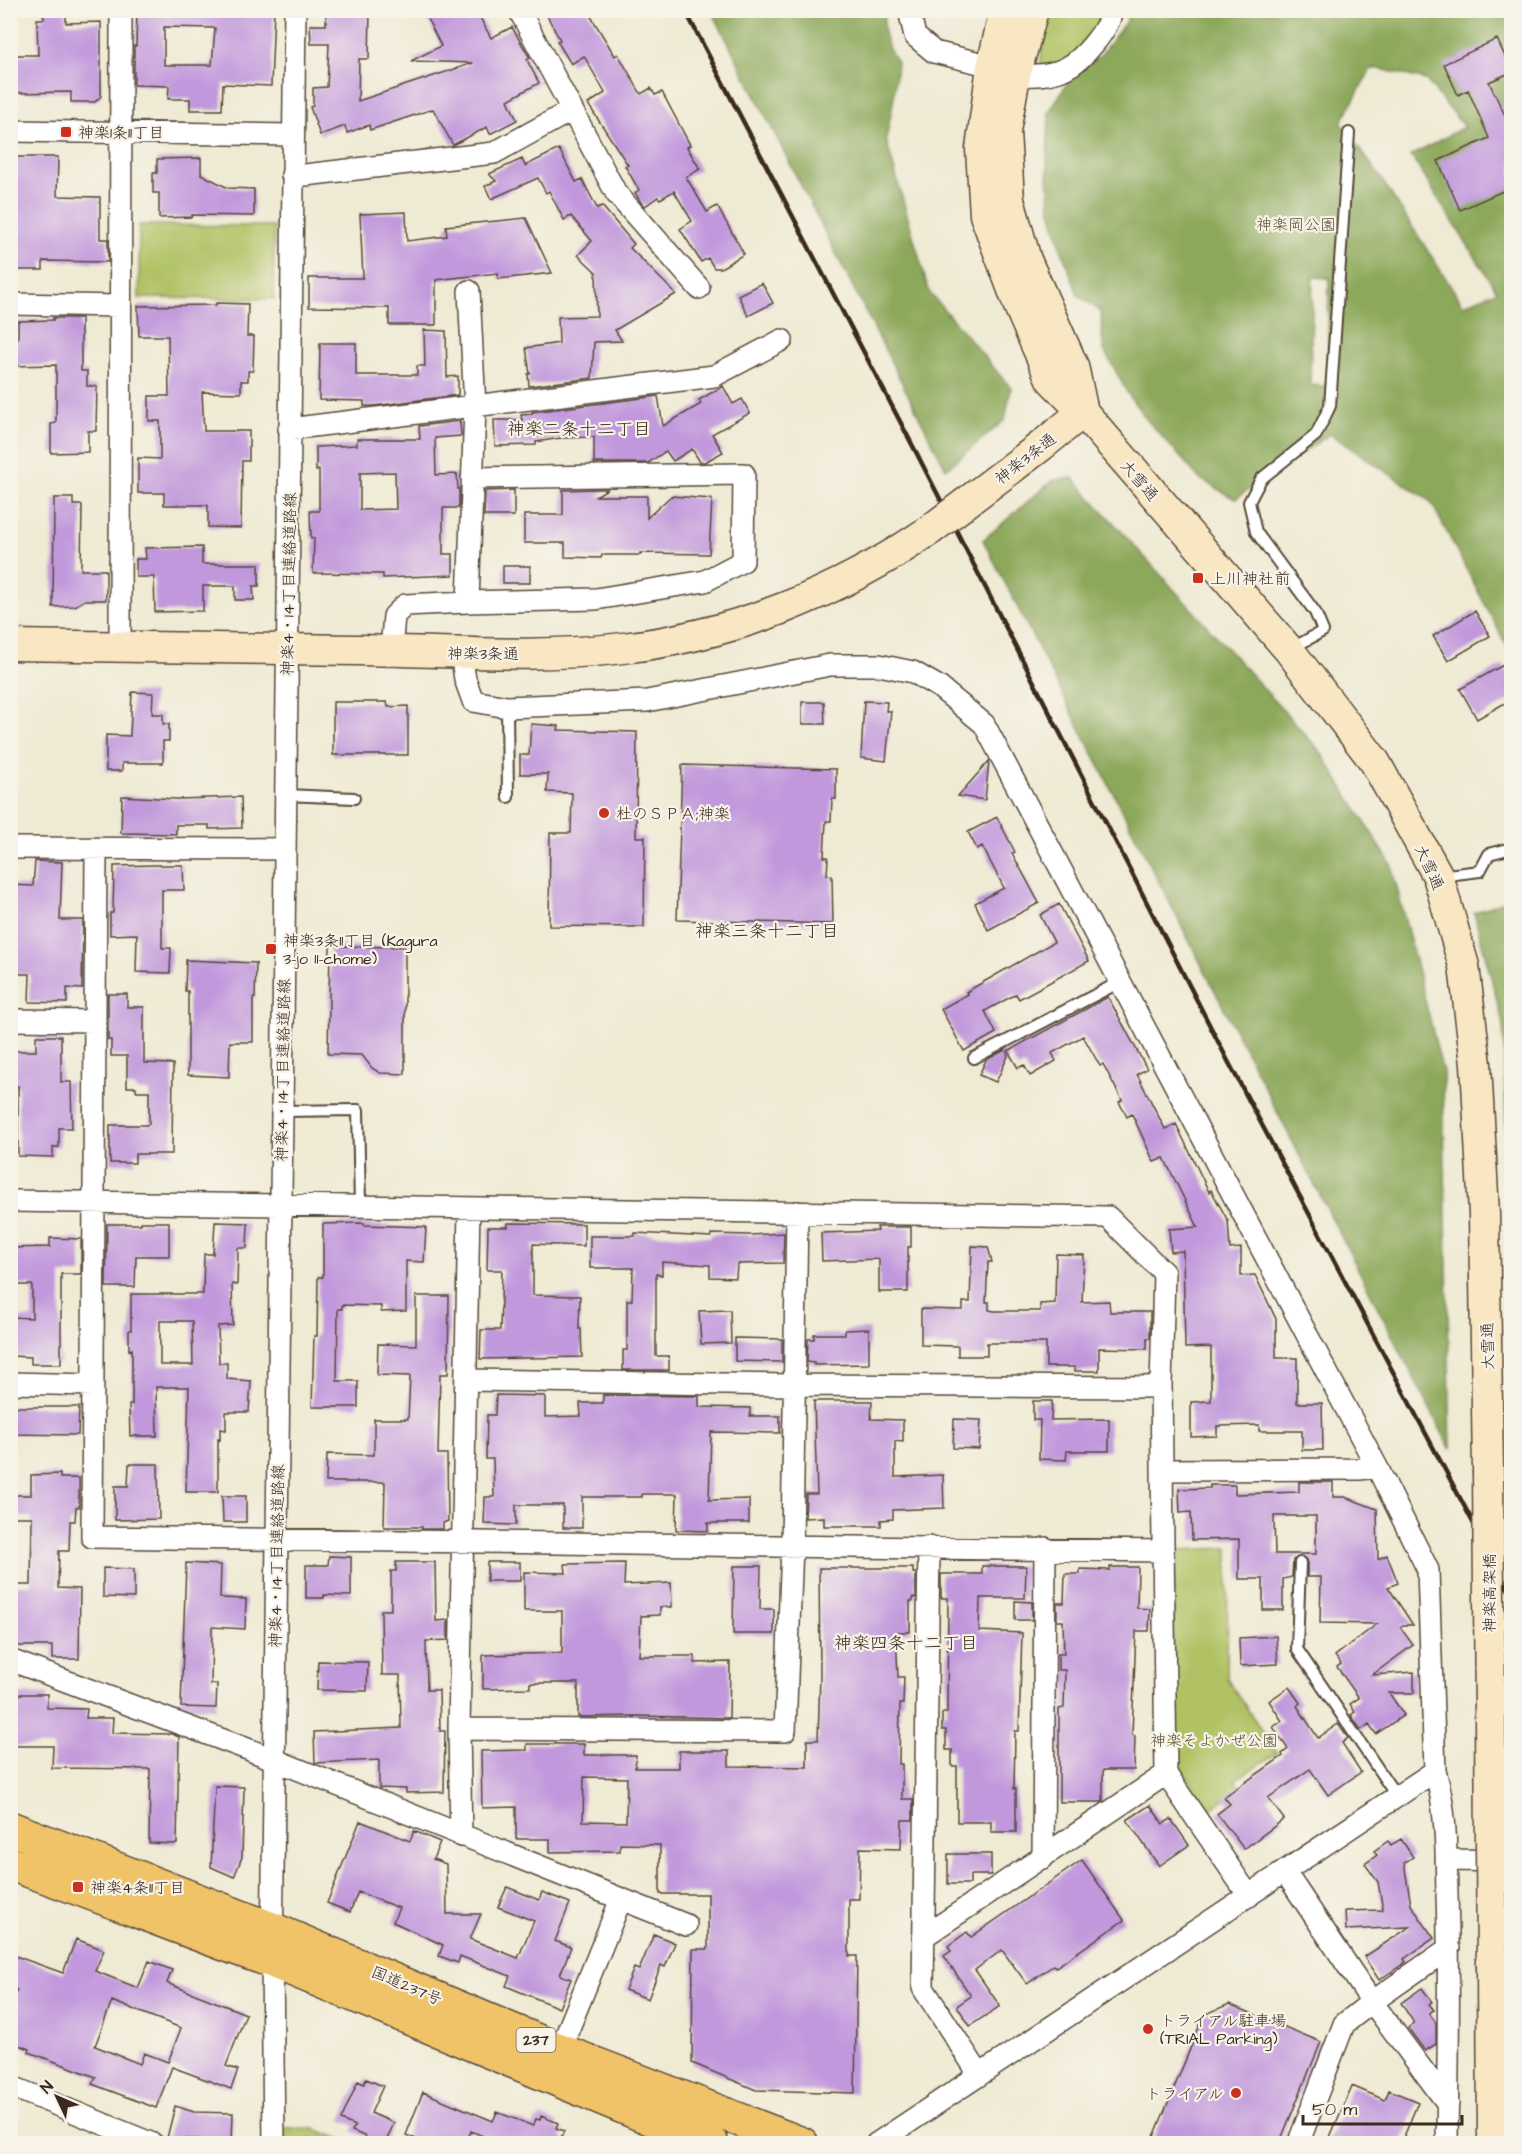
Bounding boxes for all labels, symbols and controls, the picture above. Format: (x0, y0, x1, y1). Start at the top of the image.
place label: 神楽1条11丁目 (78, 122, 164, 144)
marker: 神楽1条11丁目 (59, 125, 73, 139)
park label: 神楽岡公園 (1256, 214, 1336, 236)
district label: 神楽二条十二丁目 (507, 417, 651, 442)
street label: 神楽3条通 (990, 428, 1061, 490)
street label: 大雪通 (1115, 455, 1163, 506)
street label: 神楽4・14丁目連絡道路線 (276, 492, 302, 676)
place label: 上川神社前 (1210, 568, 1290, 590)
marker: 上川神社前 (1191, 571, 1205, 585)
street label: 神楽3条通 (447, 643, 519, 665)
place label: 杜のＳＰＡ;神楽 (616, 803, 730, 825)
marker: 杜のＳＰＡ;神楽 (597, 806, 611, 820)
street label: 大雪通 (1409, 841, 1449, 894)
district label: 神楽三条十二丁目 (695, 919, 839, 944)
place label: 神楽3条11丁目 (Kagura 3-jo 11-chome) (283, 930, 438, 970)
marker: 神楽3条11丁目 (Kagura 3-jo 11-chome) (264, 942, 278, 956)
street label: 神楽4・14丁目連絡道路線 (270, 978, 296, 1162)
street label: 大雪通 (1477, 1322, 1499, 1370)
street label: 神楽4・14丁目連絡道路線 (264, 1464, 290, 1648)
street label: 神楽高架橋 (1479, 1553, 1501, 1633)
district label: 神楽四条十二丁目 (834, 1631, 978, 1656)
park label: 神楽そよかぜ公園 (1150, 1730, 1278, 1752)
place label: 神楽4条11丁目 (90, 1877, 185, 1899)
marker: 神楽4条11丁目 (71, 1880, 85, 1894)
street label: 国道237号 (368, 1961, 445, 2011)
place label: トライアル駐車場 (TRIAL Parking) (1160, 2010, 1286, 2051)
marker: トライアル駐車場 (TRIAL Parking) (1141, 2022, 1155, 2036)
road number: 237 (516, 2028, 556, 2052)
north arrow (27, 2067, 87, 2127)
text: N (36, 2076, 58, 2099)
place label: トライアル (1146, 2083, 1224, 2105)
marker: トライアル (1229, 2086, 1243, 2100)
scale bar (1303, 2088, 1462, 2126)
text: 50 m (1312, 2097, 1357, 2122)

